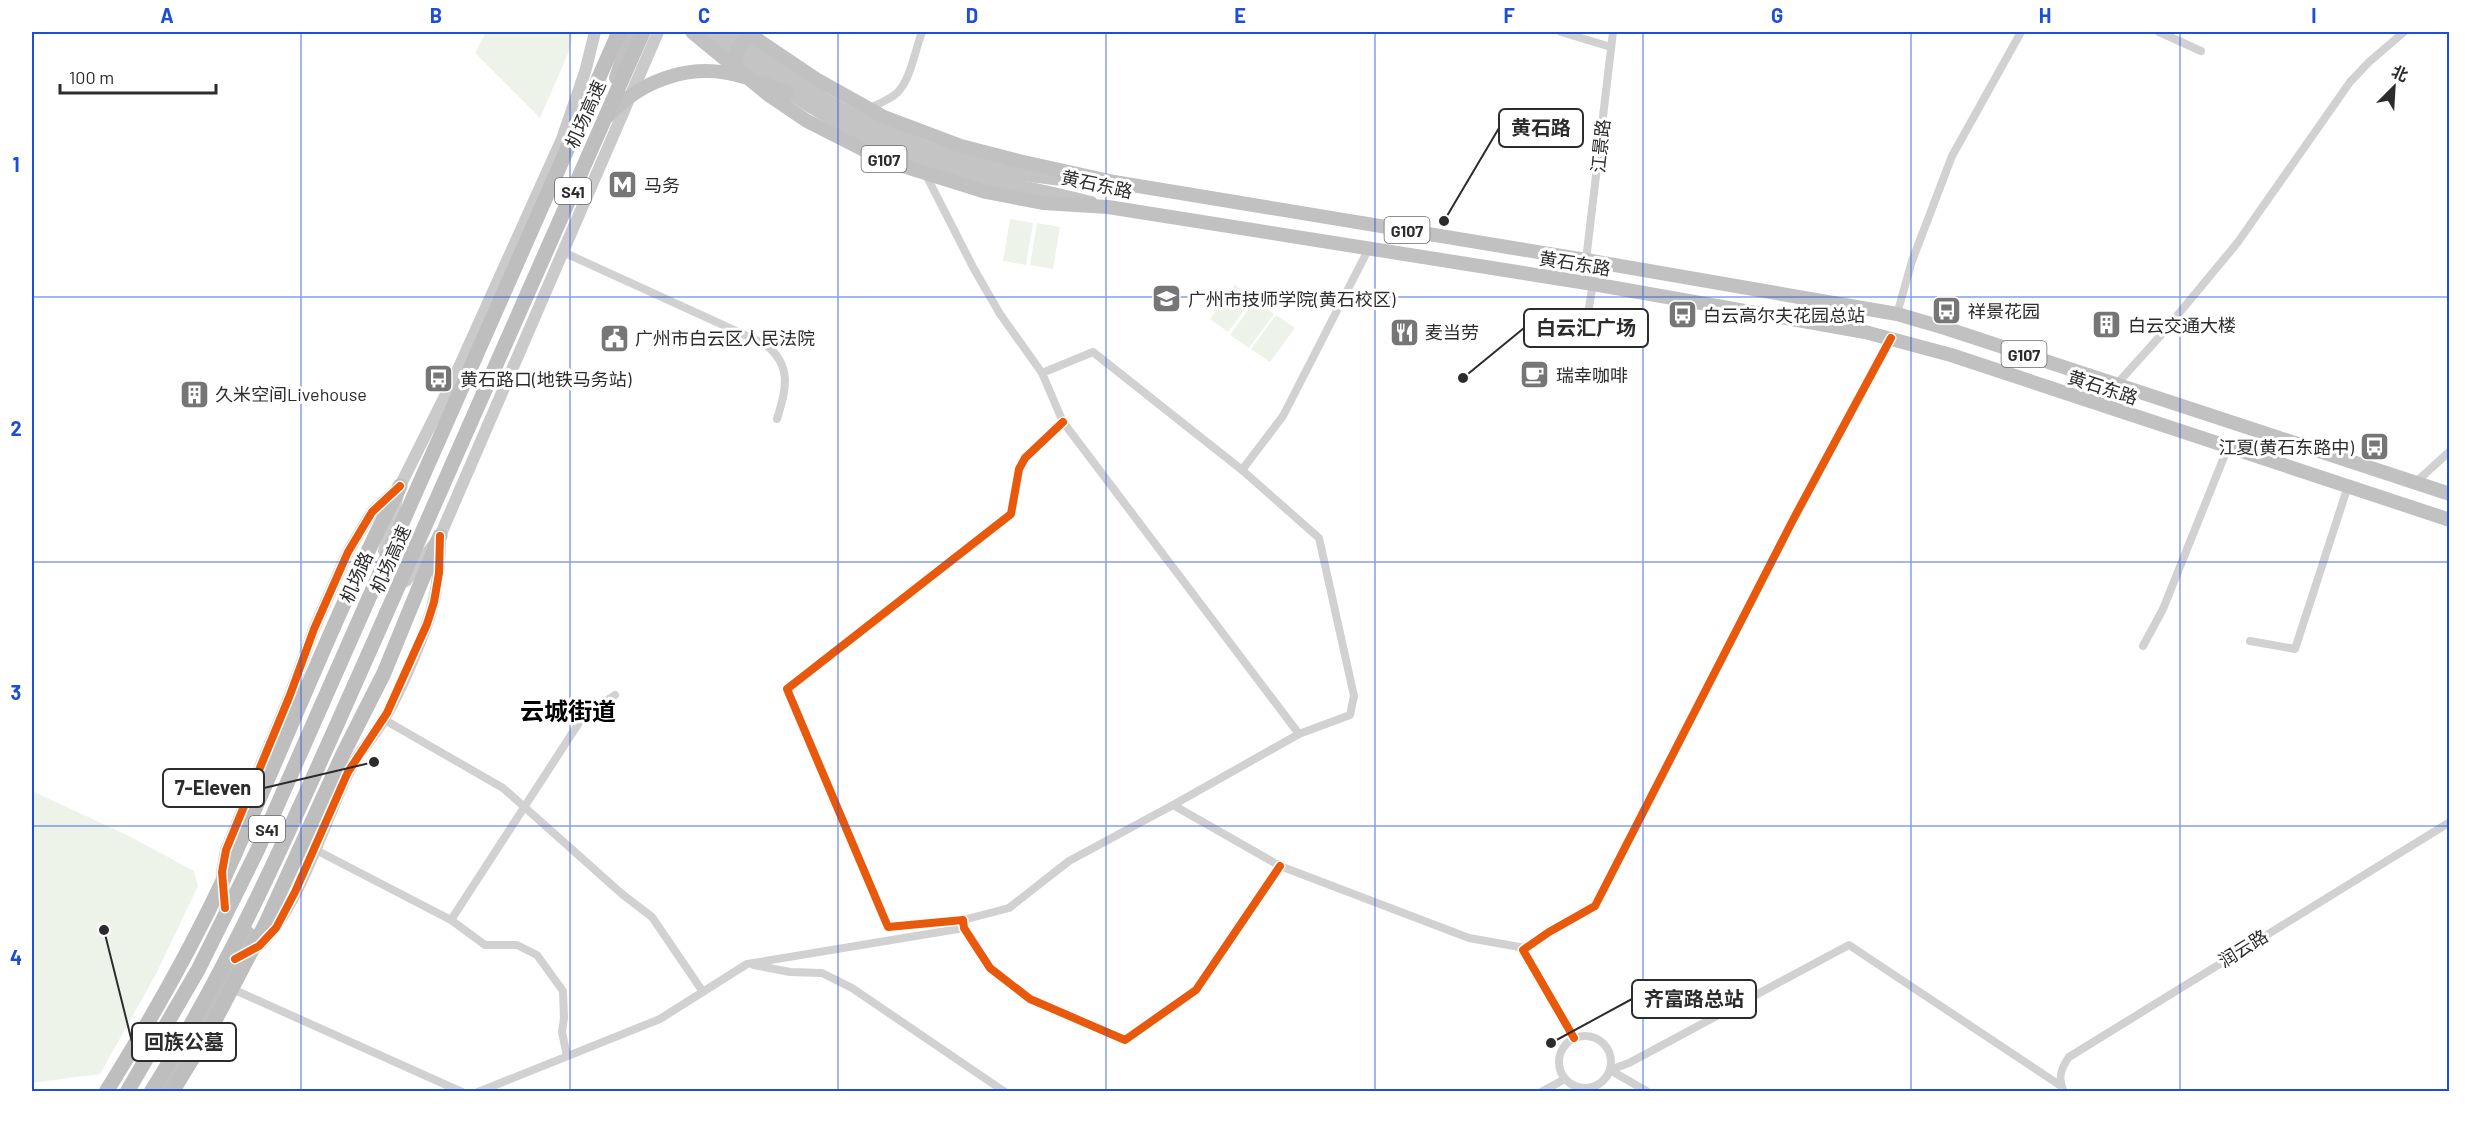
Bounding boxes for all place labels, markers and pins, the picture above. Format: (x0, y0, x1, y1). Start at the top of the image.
callout: 黄石路 (1499, 109, 1583, 147)
metro station icon: 马务 (607, 169, 639, 201)
place label: 马务 (644, 174, 680, 196)
school or university icon: 广州市技师学院(黄石校区) (1151, 283, 1183, 315)
place label: 广州市技师学院(黄石校区) (1188, 288, 1396, 310)
bus stop icon: 祥景花园 (1931, 295, 1963, 327)
bus stop icon: 白云高尔夫花园总站 (1666, 299, 1698, 331)
place label: 祥景花园 (1968, 300, 2040, 322)
place label: 白云高尔夫花园总站 (1703, 304, 1865, 326)
callout: 白云汇广场 (1524, 309, 1648, 347)
building icon: 白云交通大楼 (2091, 309, 2123, 341)
place label: 白云交通大楼 (2128, 314, 2236, 336)
restaurant icon: 麦当劳 (1388, 316, 1420, 348)
place label: 麦当劳 (1425, 321, 1479, 343)
public building icon: 广州市白云区人民法院 (598, 322, 630, 354)
place label: 广州市白云区人民法院 (635, 327, 815, 349)
cafe icon: 瑞幸咖啡 (1519, 359, 1551, 391)
bus stop icon: 黄石路口(地铁马务站) (423, 363, 455, 395)
place label: 瑞幸咖啡 (1556, 364, 1628, 386)
place label: 黄石路口(地铁马务站) (460, 368, 632, 390)
building icon: 久米空间Livehouse (178, 378, 210, 410)
place label: 久米空间Livehouse (215, 383, 367, 405)
bus stop icon: 江夏(黄石东路中) (2359, 431, 2391, 463)
place label: 江夏(黄石东路中) (2219, 436, 2354, 458)
callout: 7-Eleven (163, 769, 264, 807)
callout: 齐富路总站 (1632, 980, 1756, 1018)
callout: 回族公墓 (132, 1023, 236, 1061)

